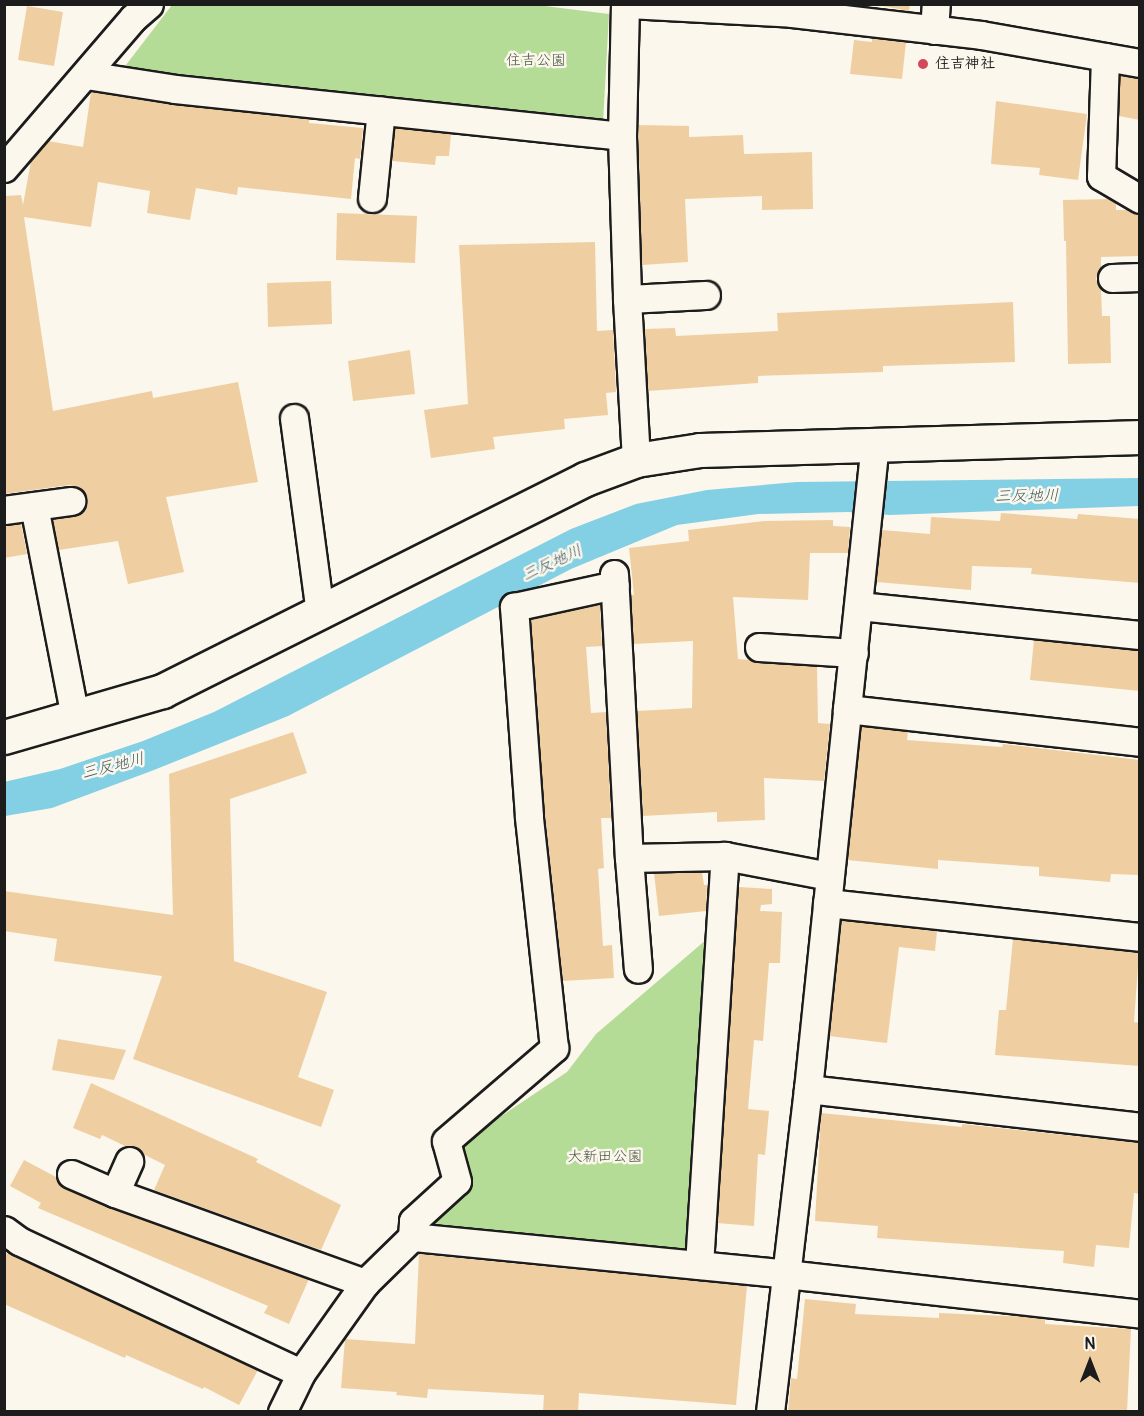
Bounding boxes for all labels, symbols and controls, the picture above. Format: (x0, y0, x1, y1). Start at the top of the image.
park label: 住吉公園 (506, 52, 566, 70)
place label: 住吉神社 (935, 55, 995, 73)
marker: 住吉神社 (916, 57, 930, 71)
water label: 三反地川 (995, 486, 1059, 506)
water label: 三反地川 (519, 541, 585, 585)
water label: 三反地川 (80, 749, 146, 783)
park label: 大新田公園 (568, 1148, 642, 1166)
north arrow (1060, 1332, 1120, 1392)
text: N (1085, 1334, 1095, 1354)

